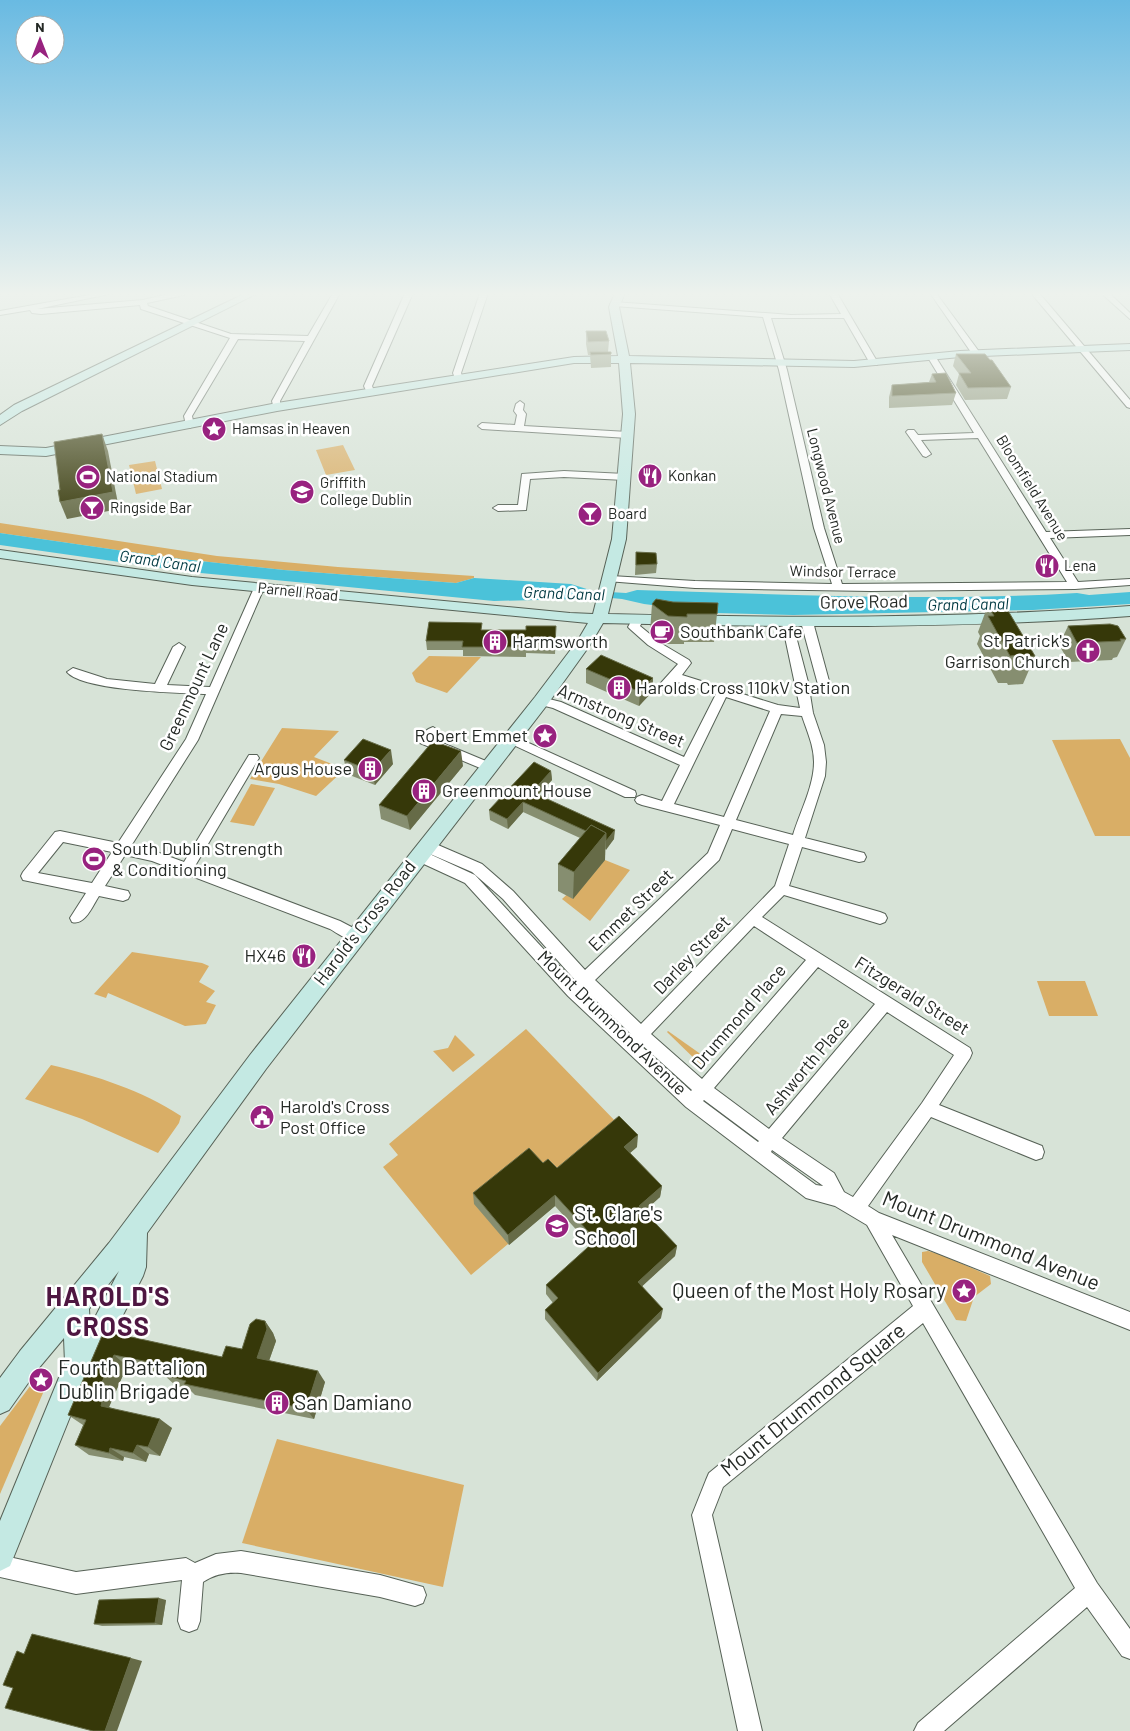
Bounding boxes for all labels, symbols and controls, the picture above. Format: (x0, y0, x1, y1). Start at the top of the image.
north arrow (15, 15, 65, 65)
text: N (35, 18, 45, 35)
place icon: Hamsas in Heaven (201, 416, 227, 442)
place label: Hamsas in Heaven (232, 419, 350, 437)
street label: Longwood Avenue (804, 426, 850, 545)
street label: Bloomfield Avenue (993, 431, 1073, 544)
restaurant icon: Konkan (637, 463, 663, 489)
sports icon: National Stadium (75, 464, 101, 490)
place label: Konkan (668, 466, 716, 484)
place label: National Stadium (106, 467, 218, 485)
place label: Griffith College Dublin (320, 473, 412, 508)
school or university icon: Griffith College Dublin (289, 479, 315, 505)
bar icon: Ringside Bar (79, 495, 105, 521)
place label: Ringside Bar (110, 498, 192, 516)
bar icon: Board (577, 501, 603, 527)
place label: Board (608, 504, 647, 522)
water label: Grand Canal (118, 545, 202, 576)
restaurant icon: Lena (1034, 553, 1060, 579)
place label: Lena (1064, 556, 1096, 574)
street label: Windsor Terrace (789, 561, 897, 581)
street label: Parnell Road (257, 578, 339, 604)
water label: Grand Canal (523, 582, 605, 603)
street label: Grove Road (820, 589, 908, 613)
water label: Grand Canal (927, 593, 1009, 614)
street label: Greenmount Lane (154, 619, 232, 754)
cafe icon: Southbank Cafe (649, 619, 675, 645)
place label: Southbank Cafe (680, 620, 803, 642)
building icon: Harmsworth (482, 629, 508, 655)
place label: St Patrick's Garrison Church (945, 629, 1070, 672)
place label: Harmsworth (512, 630, 608, 652)
church icon: St Patrick's Garrison Church (1075, 638, 1101, 664)
building icon: Harolds Cross 110kV Station (606, 675, 632, 701)
place label: Harolds Cross 110kV Station (636, 676, 850, 698)
street label: Armstrong Street (555, 678, 688, 752)
place icon: Robert Emmet (532, 723, 558, 749)
place label: Robert Emmet (414, 724, 528, 746)
building icon: Argus House (357, 756, 383, 782)
place label: Argus House (254, 757, 352, 779)
building icon: Greenmount House (411, 778, 437, 804)
place label: Greenmount House (442, 779, 592, 801)
place label: South Dublin Strength & Conditioning (112, 837, 283, 880)
sports icon: South Dublin Strength & Conditioning (81, 846, 107, 872)
street label: Harold's Cross Road (308, 855, 420, 989)
street label: Emmet Street (583, 863, 677, 955)
street label: Darley Street (648, 910, 734, 998)
restaurant icon: HX46 (291, 943, 317, 969)
place label: HX46 (244, 944, 286, 966)
street label: Mount Drummond Avenue (533, 945, 692, 1099)
street label: Fitzgerald Street (851, 951, 974, 1039)
street label: Drummond Place (686, 959, 790, 1074)
street label: Ashworth Place (759, 1012, 854, 1119)
place label: Harold's Cross Post Office (280, 1095, 390, 1138)
public building icon: Harold's Cross Post Office (249, 1104, 275, 1130)
street label: Mount Drummond Avenue (879, 1184, 1104, 1295)
place label: St. Clare's School (574, 1200, 663, 1249)
school or university icon: St. Clare's School (544, 1213, 570, 1239)
place label: Queen of the Most Holy Rosary (672, 1277, 946, 1302)
place icon: Queen of the Most Holy Rosary (951, 1278, 977, 1304)
district label: HAROLD'S CROSS (46, 1280, 170, 1341)
street label: Mount Drummond Square (715, 1317, 909, 1481)
place label: Fourth Battalion Dublin Brigade (58, 1354, 206, 1403)
place icon: Fourth Battalion Dublin Brigade (28, 1367, 54, 1393)
place label: San Damiano (294, 1389, 412, 1414)
building icon: San Damiano (264, 1390, 290, 1416)

